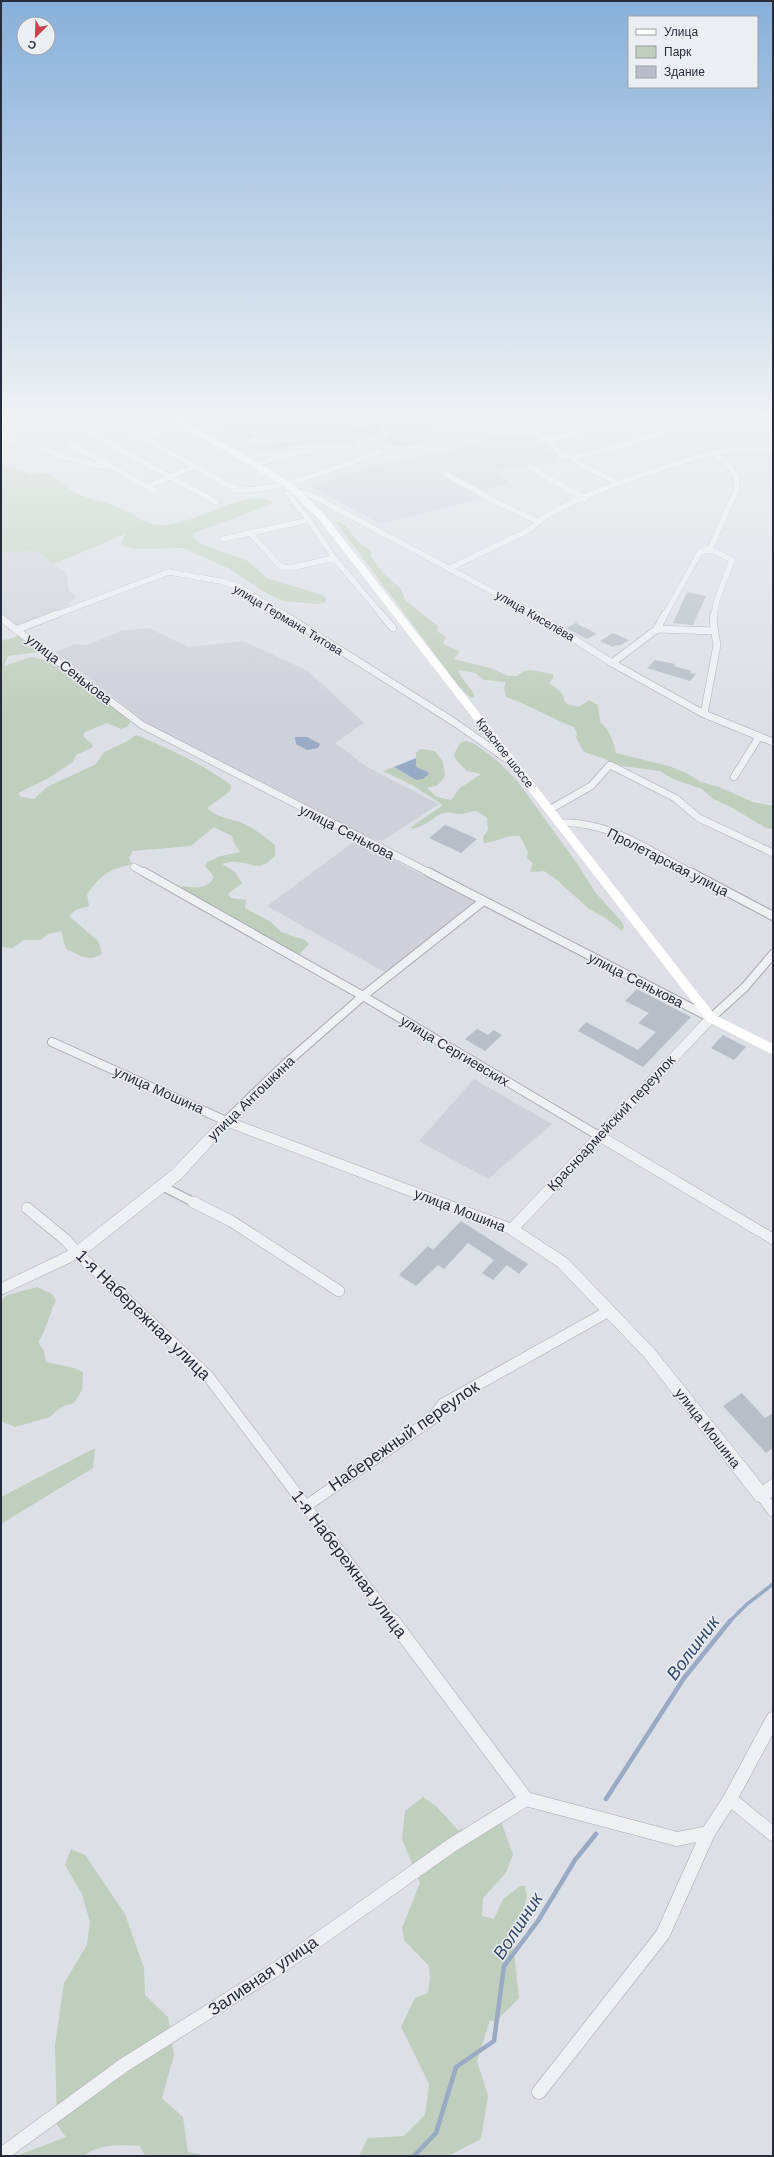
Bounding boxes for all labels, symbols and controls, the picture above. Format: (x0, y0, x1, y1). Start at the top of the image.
north arrow (16, 16, 56, 56)
legend (628, 16, 758, 88)
text: Улица (664, 25, 698, 39)
text: С (26, 38, 38, 52)
text: Парк (664, 45, 692, 59)
text: Здание (664, 65, 705, 79)
street label: улица Германа Титова (231, 582, 346, 658)
street label: улица Киселёва (493, 588, 577, 644)
street label: улица Сенькова (23, 631, 115, 708)
street label: Красное шоссе (473, 715, 537, 791)
street label: улица Сенькова (297, 801, 397, 863)
street label: Пролетарская улица (605, 824, 731, 900)
street label: улица Сенькова (586, 949, 686, 1011)
street label: улица Сергиевских (398, 1012, 512, 1090)
street label: Красноармейский переулок (544, 1051, 679, 1194)
street label: улица Антошкина (204, 1052, 298, 1143)
street label: улица Мошина (112, 1063, 207, 1117)
street label: улица Мошина (412, 1185, 508, 1235)
street label: 1-я Набережная улица (72, 1246, 215, 1385)
street label: Набережный переулок (325, 1377, 483, 1495)
street label: улица Мошина (672, 1385, 744, 1471)
street label: 1-я Набережная улица (287, 1487, 411, 1642)
water label: Волшник (662, 1611, 724, 1684)
water label: Волшник (489, 1888, 548, 1963)
street label: Заливная улица (205, 1932, 322, 2020)

